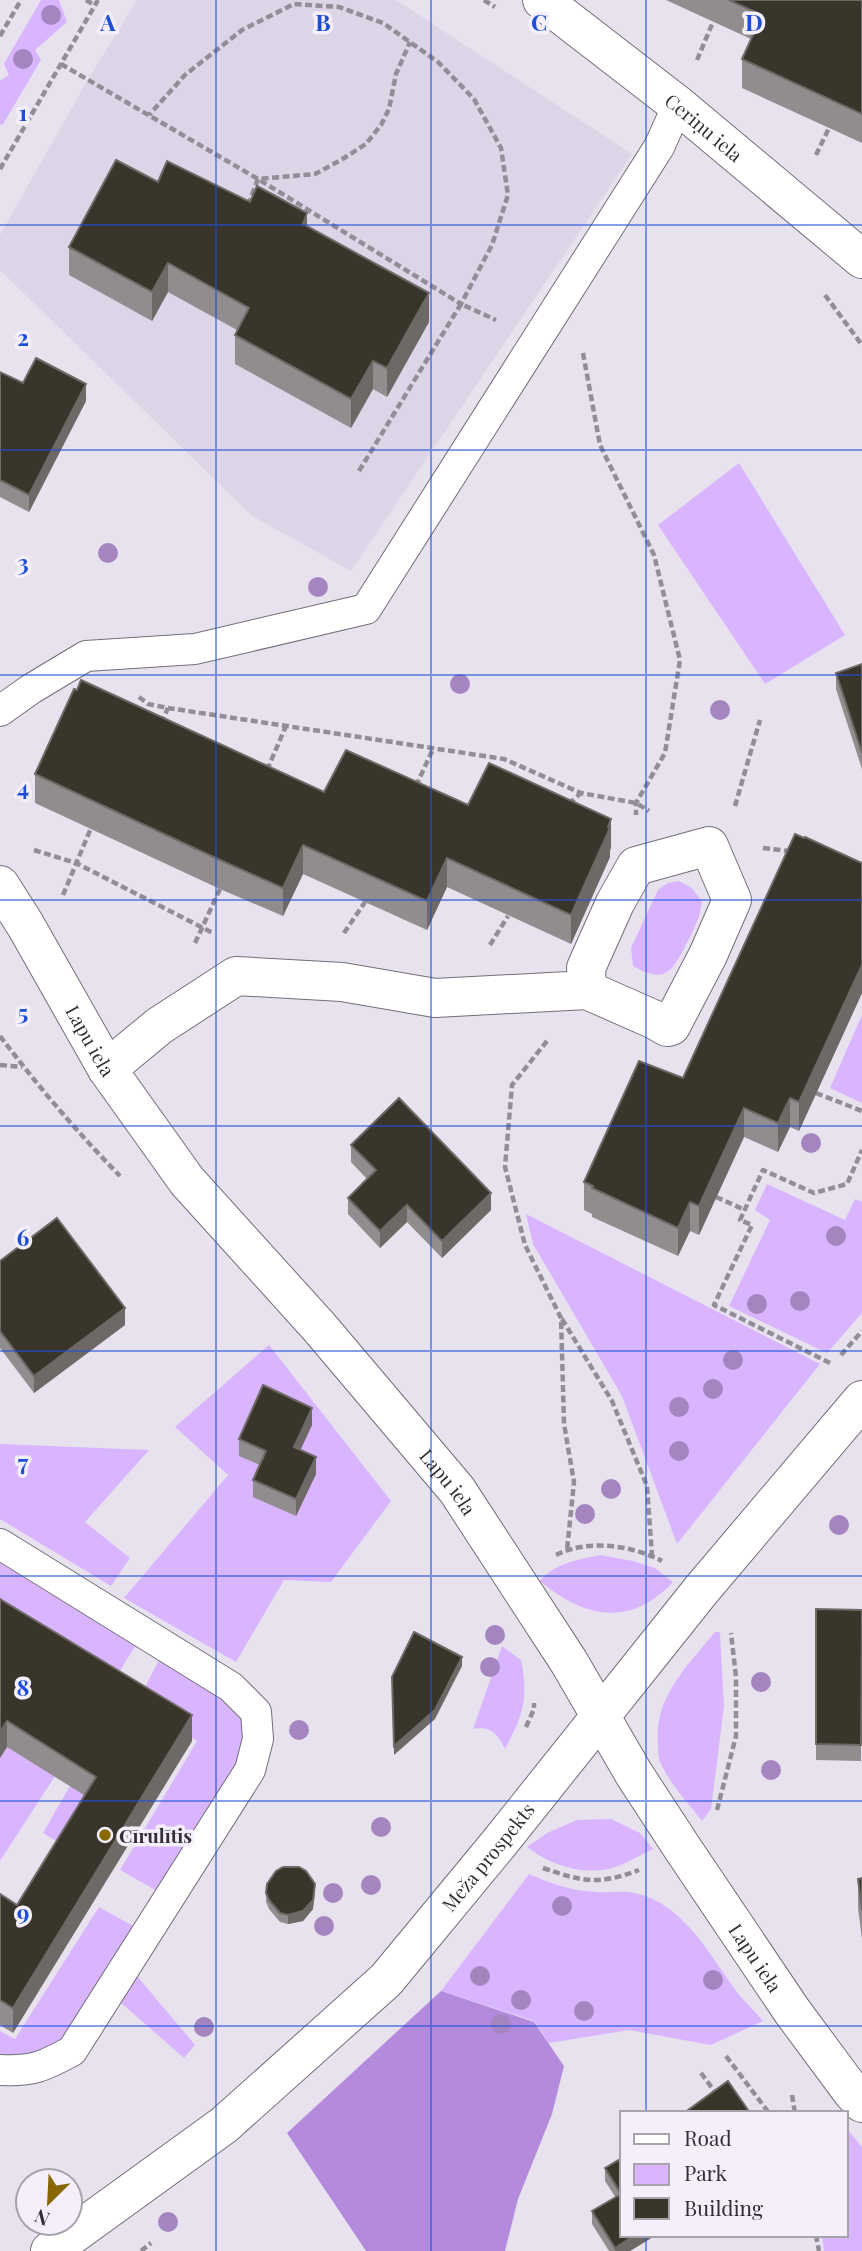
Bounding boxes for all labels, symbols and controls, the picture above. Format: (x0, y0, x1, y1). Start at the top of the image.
text: A (99, 6, 116, 37)
text: B (315, 6, 331, 37)
text: C (531, 6, 547, 37)
text: D (745, 6, 763, 37)
street label: Ceriņu iela (660, 87, 749, 167)
text: 1 (19, 96, 28, 127)
text: 2 (17, 321, 29, 352)
text: 3 (17, 546, 29, 577)
text: 4 (17, 771, 29, 802)
text: 5 (18, 996, 28, 1027)
street label: Lapu iela (60, 1000, 121, 1082)
text: 6 (17, 1221, 30, 1252)
street label: Lapu iela (414, 1443, 483, 1520)
text: 7 (18, 1446, 29, 1477)
text: 8 (17, 1671, 29, 1702)
street label: Meža prospekts (435, 1797, 540, 1916)
place label: Cīrulītis (119, 1822, 192, 1848)
marker: Cīrulītis (97, 1827, 113, 1843)
text: 9 (17, 1896, 29, 1927)
street label: Lapu iela (724, 1918, 789, 1997)
legend (620, 2111, 848, 2237)
text: Road (684, 2123, 732, 2151)
text: Park (684, 2158, 728, 2186)
north arrow (14, 2167, 84, 2237)
text: Building (684, 2193, 763, 2221)
text: N (30, 2204, 53, 2233)

